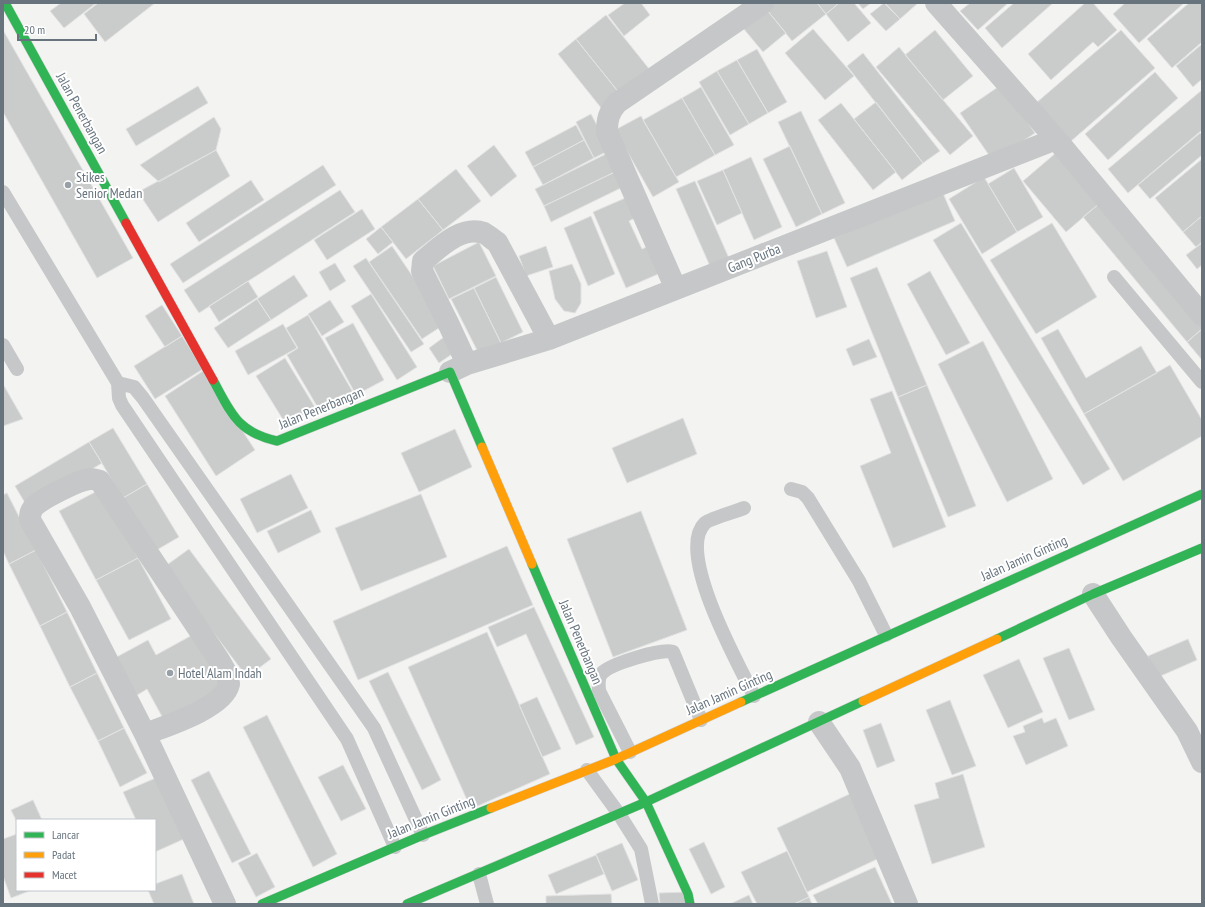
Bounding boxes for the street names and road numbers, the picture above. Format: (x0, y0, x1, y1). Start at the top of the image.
street label: Jalan Penerbangan (52, 68, 112, 157)
street label: Gang Purba (725, 239, 783, 277)
street label: Jalan Penerbangan (275, 383, 366, 434)
street label: Jalan Jamin Ginting (977, 531, 1070, 585)
street label: Jalan Penerbangan (555, 596, 607, 687)
street label: Jalan Jamin Ginting (682, 665, 775, 719)
street label: Jalan Jamin Ginting (384, 791, 477, 843)

